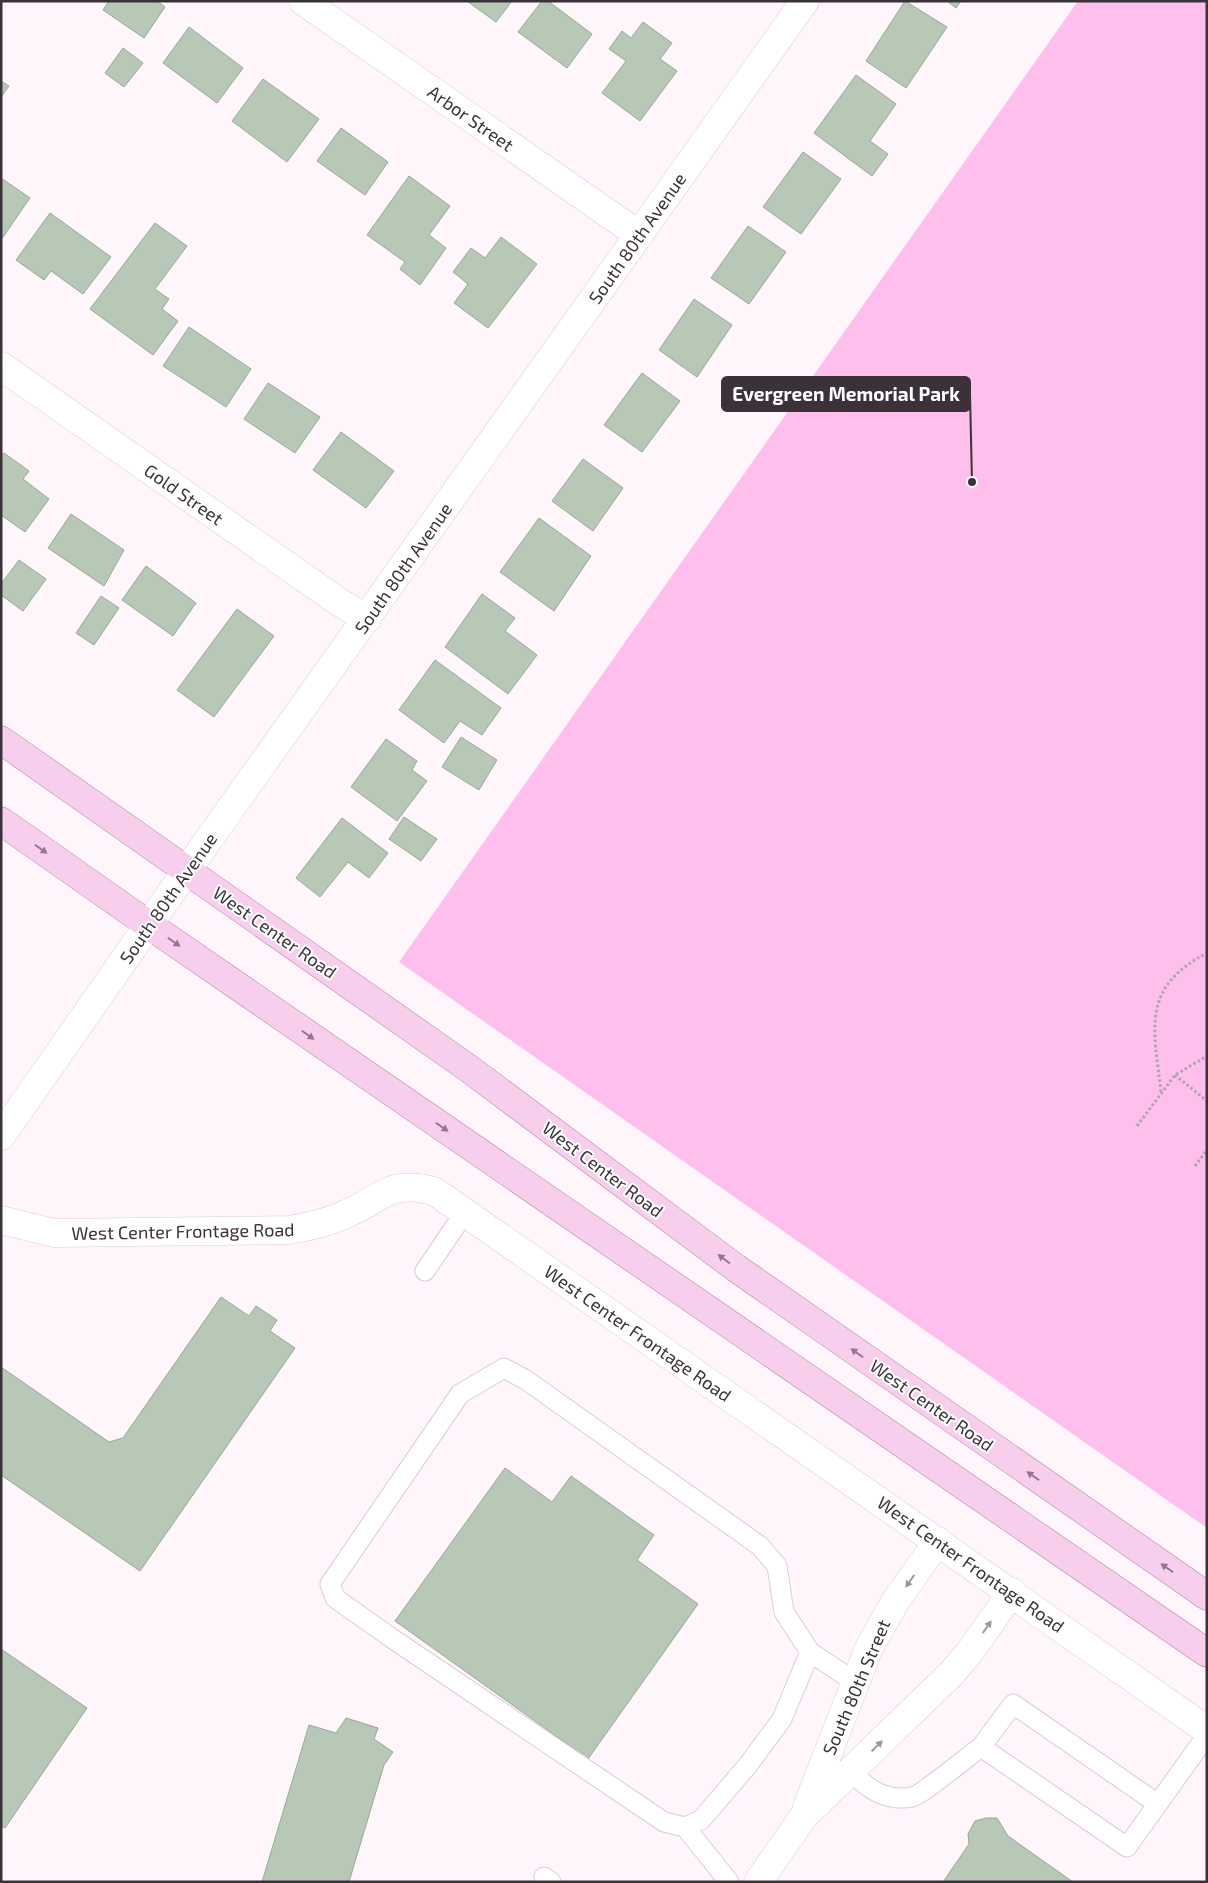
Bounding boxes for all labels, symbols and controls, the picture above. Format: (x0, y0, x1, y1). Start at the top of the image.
street label: Arbor Street (424, 80, 518, 156)
street label: South 80th Avenue (584, 168, 690, 308)
callout: Evergreen Memorial Park (722, 377, 970, 411)
text: Evergreen Memorial Park (732, 382, 960, 405)
street label: Gold Street (140, 459, 228, 529)
street label: South 80th Avenue (350, 498, 456, 638)
street label: South 80th Avenue (115, 828, 221, 968)
one-way arrow (34, 844, 48, 854)
street label: West Center Road (209, 881, 341, 983)
one-way arrow (167, 938, 181, 947)
one-way arrow (301, 1030, 315, 1040)
street label: West Center Road (538, 1116, 668, 1222)
one-way arrow (435, 1122, 449, 1132)
street label: West Center Frontage Road (71, 1218, 295, 1244)
one-way arrow (718, 1254, 731, 1265)
street label: West Center Frontage Road (540, 1260, 736, 1406)
one-way arrow (850, 1348, 864, 1358)
street label: West Center Road (866, 1354, 998, 1456)
one-way arrow (1026, 1471, 1040, 1481)
street label: West Center Frontage Road (873, 1491, 1069, 1637)
one-way arrow (1160, 1563, 1174, 1573)
one-way arrow (905, 1574, 915, 1588)
street label: South 80th Street (818, 1616, 895, 1758)
one-way arrow (982, 1620, 992, 1634)
one-way arrow (870, 1740, 882, 1752)

